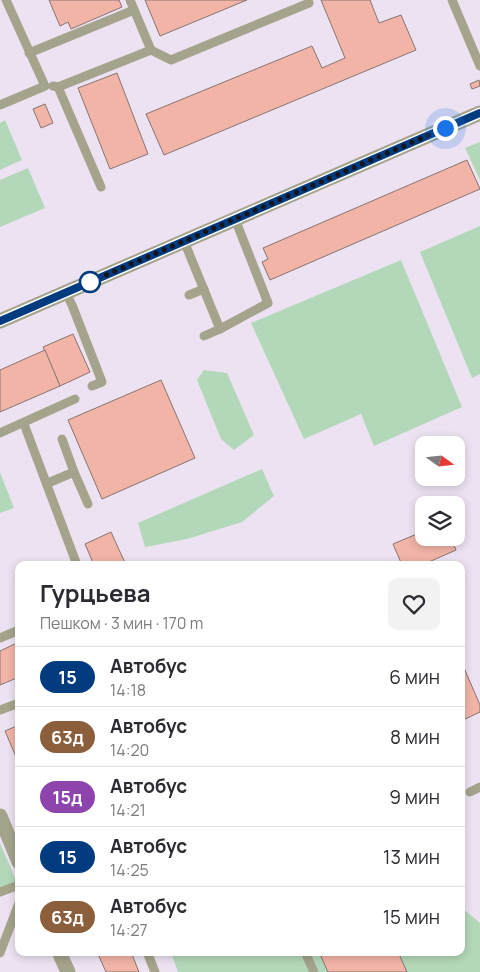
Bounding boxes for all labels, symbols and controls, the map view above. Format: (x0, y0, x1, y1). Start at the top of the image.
your location (433, 116, 458, 141)
unlabelled marker (79, 271, 101, 293)
north arrow (415, 436, 465, 486)
map controls (415, 436, 465, 546)
button: layers (415, 496, 465, 546)
text: Гурцьева (40, 576, 151, 609)
button: heart (388, 578, 440, 630)
text: Пешком · 3 мин · 170 m (40, 612, 203, 634)
text: Автобус (110, 653, 187, 679)
text: 6 мин (389, 664, 440, 690)
text: 15 (58, 665, 77, 689)
text: 14:18 (110, 679, 146, 701)
text: Автобус (110, 713, 187, 739)
text: 8 мин (390, 724, 440, 750)
text: 63д (51, 725, 84, 749)
text: 14:20 (110, 739, 149, 761)
text: Автобус (110, 773, 187, 799)
text: 9 мин (389, 784, 440, 810)
text: 15д (53, 785, 82, 809)
text: 14:21 (110, 799, 146, 821)
text: Автобус (110, 833, 187, 859)
text: 13 мин (383, 844, 440, 870)
text: 15 (58, 845, 77, 869)
text: 14:25 (110, 859, 149, 881)
text: Автобус (110, 893, 187, 919)
text: 15 мин (383, 904, 440, 930)
text: 63д (51, 905, 84, 929)
text: 14:27 (110, 919, 148, 941)

